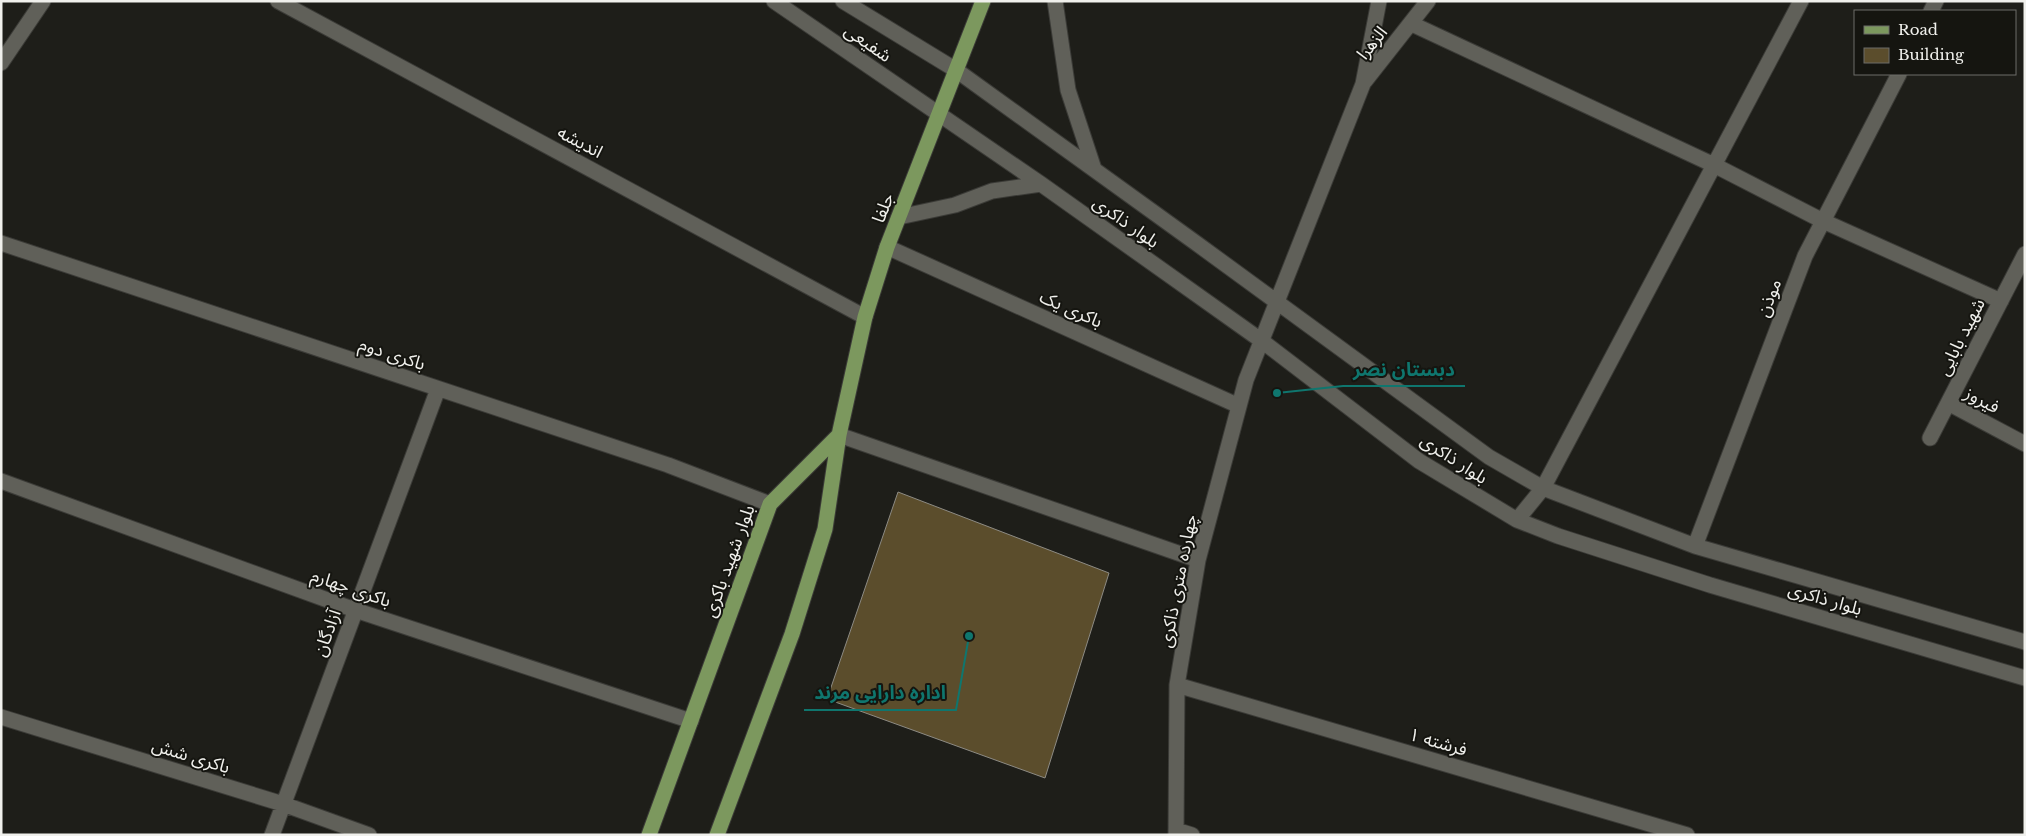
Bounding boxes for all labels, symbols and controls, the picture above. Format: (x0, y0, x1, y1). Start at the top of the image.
legend (1854, 10, 2016, 75)
street label: شفیعی (840, 19, 896, 67)
text: Road (1898, 20, 1938, 39)
street label: الزهرا (1352, 22, 1392, 64)
text: Building (1898, 45, 1965, 64)
street label: اندیشه (554, 121, 606, 163)
street label: جلفا (867, 190, 899, 226)
street label: بلوار ذاکری (1089, 191, 1163, 253)
street label: موذن (1752, 276, 1786, 320)
street label: باکری یک (1036, 285, 1106, 333)
street label: شهید بابایی (1932, 295, 1990, 379)
street label: باکری دوم (355, 333, 428, 378)
callout: دبستان نصر (1343, 352, 1465, 386)
text: دبستان نصر (1352, 358, 1455, 381)
street label: فیروز (1960, 381, 2003, 418)
street label: بلوار ذاکری (1416, 429, 1492, 489)
street label: بلوار شهید باکری (699, 502, 759, 620)
street label: چهارده متری ذاکری (1154, 512, 1202, 650)
street label: باکری چهارم (307, 564, 394, 615)
street label: بلوار ذاکری (1785, 578, 1865, 620)
street label: آزادگان (308, 606, 346, 659)
callout: اداره دارایی مرند (804, 676, 956, 710)
text: اداره دارایی مرند (814, 681, 946, 704)
street label: فرشته ۱ (1406, 723, 1470, 761)
street label: باکری شش (149, 734, 233, 778)

